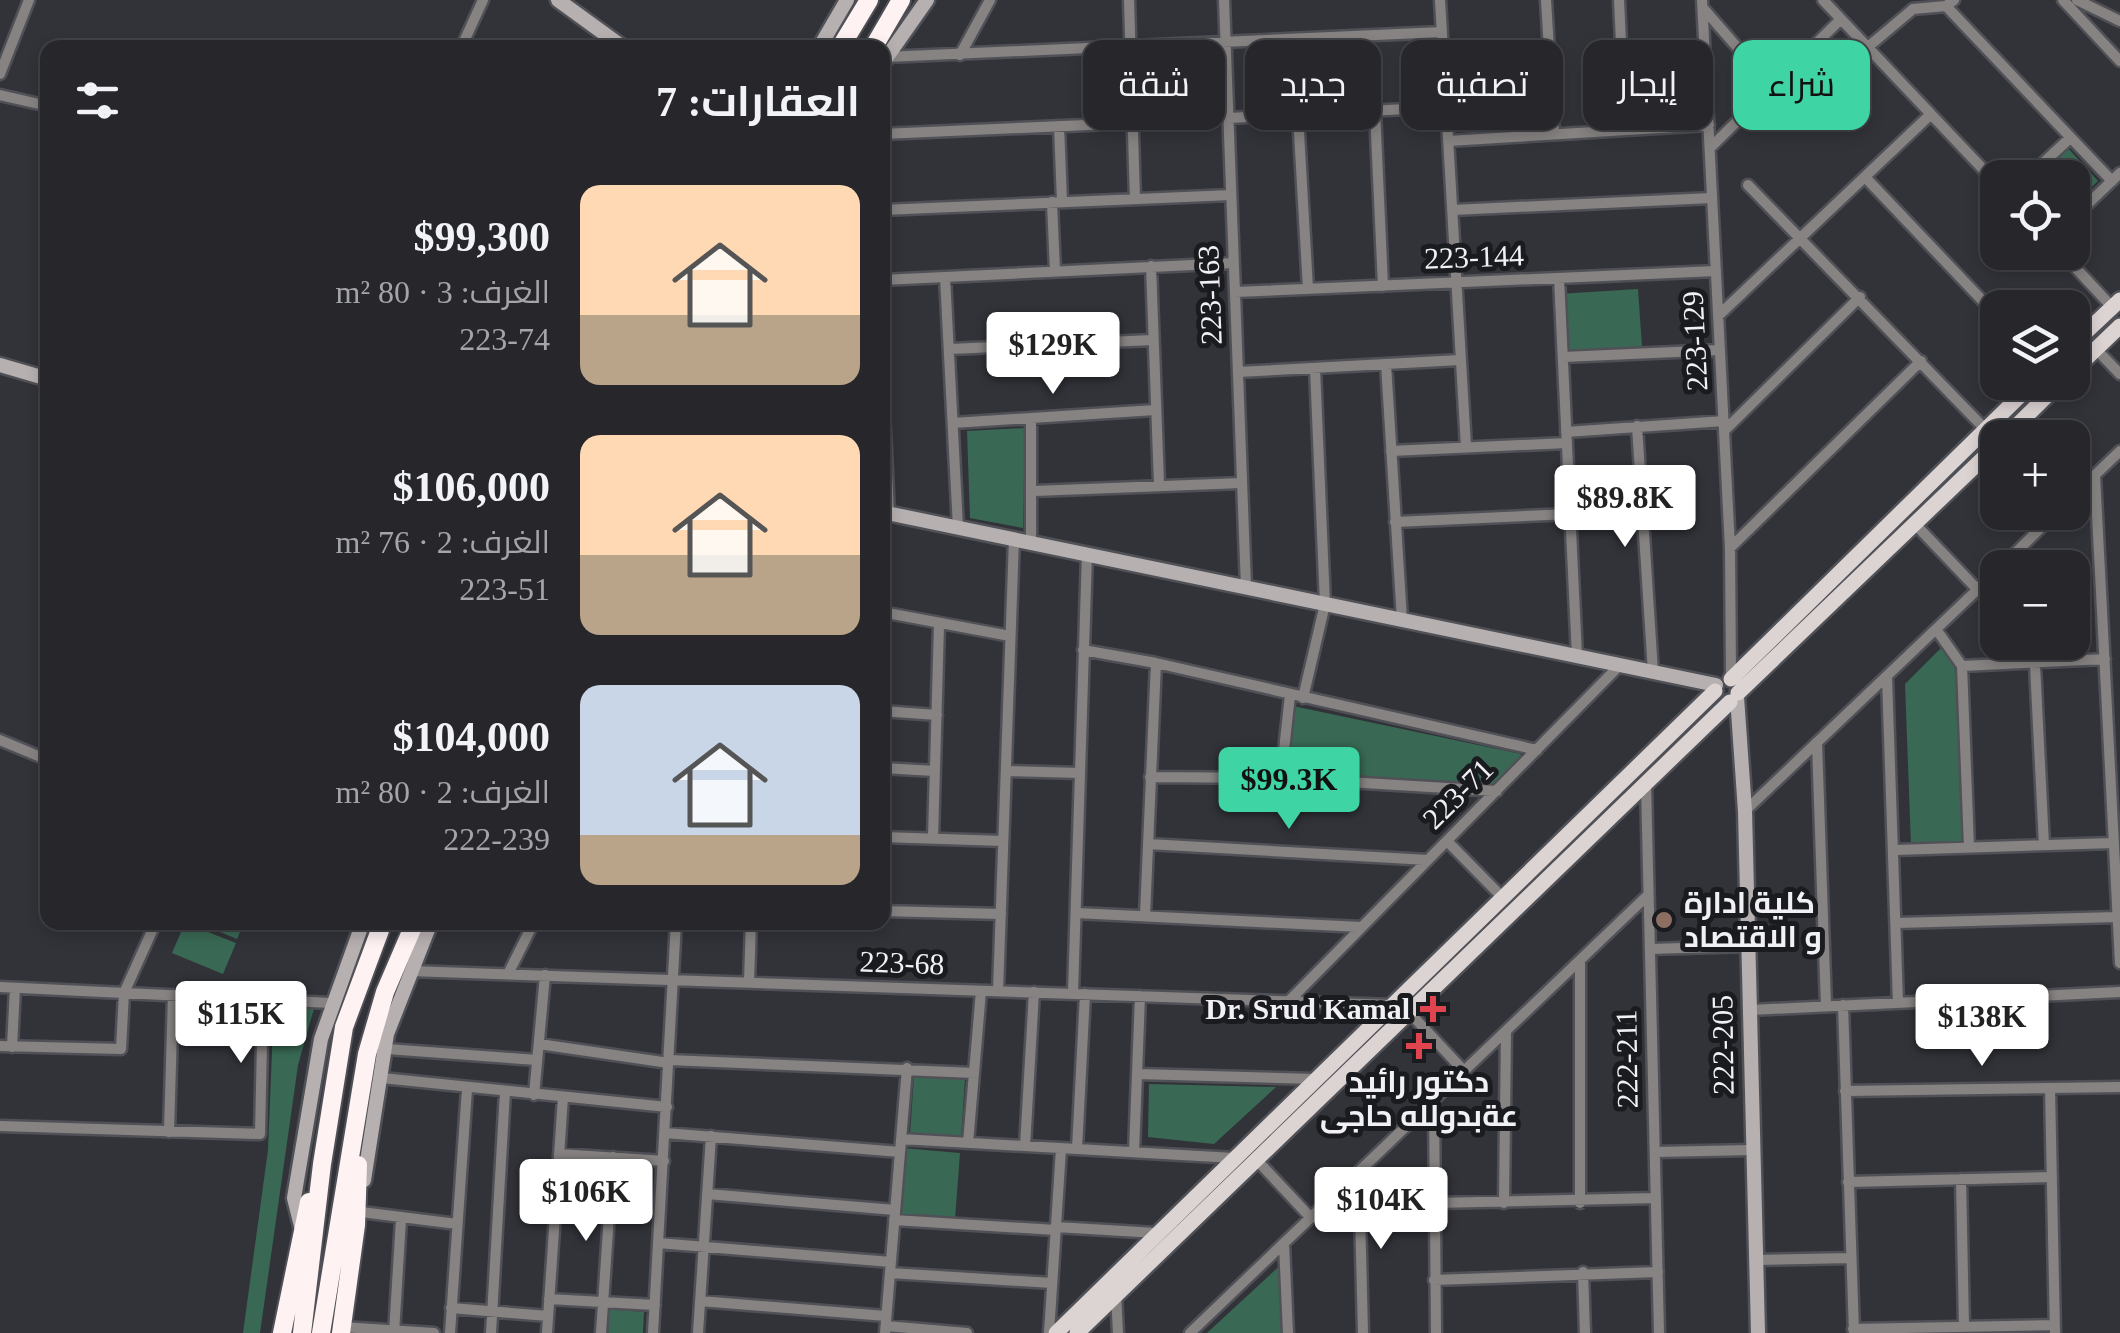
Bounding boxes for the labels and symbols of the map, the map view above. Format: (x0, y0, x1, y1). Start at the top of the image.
street label: 223-144 (1423, 238, 1525, 275)
street label: 223-163 (1191, 244, 1228, 346)
street label: 223-129 (1675, 290, 1714, 392)
pin: $129K (983, 312, 1123, 397)
pin: $89.8K (1544, 465, 1706, 550)
pin: $99.3K (1208, 747, 1370, 832)
street label: 223-71 (1416, 752, 1499, 835)
place label: كلية ادارة و الاقتصاد (1684, 886, 1822, 955)
marker: كلية ادارة و الاقتصاد (1653, 909, 1675, 931)
street label: 223-68 (859, 945, 945, 980)
pin: $115K (171, 981, 311, 1066)
pin: $138K (1912, 984, 2052, 1069)
place label: Dr. Srud Kamal (1205, 992, 1410, 1025)
street label: 222-205 (1705, 995, 1740, 1095)
marker: Dr. Srud Kamal (1420, 996, 1446, 1022)
street label: 222-211 (1609, 1009, 1644, 1109)
marker: دكتور رائيد عةبدولله حاجى (1406, 1033, 1432, 1059)
place label: دكتور رائيد عةبدولله حاجى (1320, 1065, 1518, 1134)
pin: $106K (516, 1159, 656, 1244)
pin: $104K (1311, 1167, 1451, 1252)

